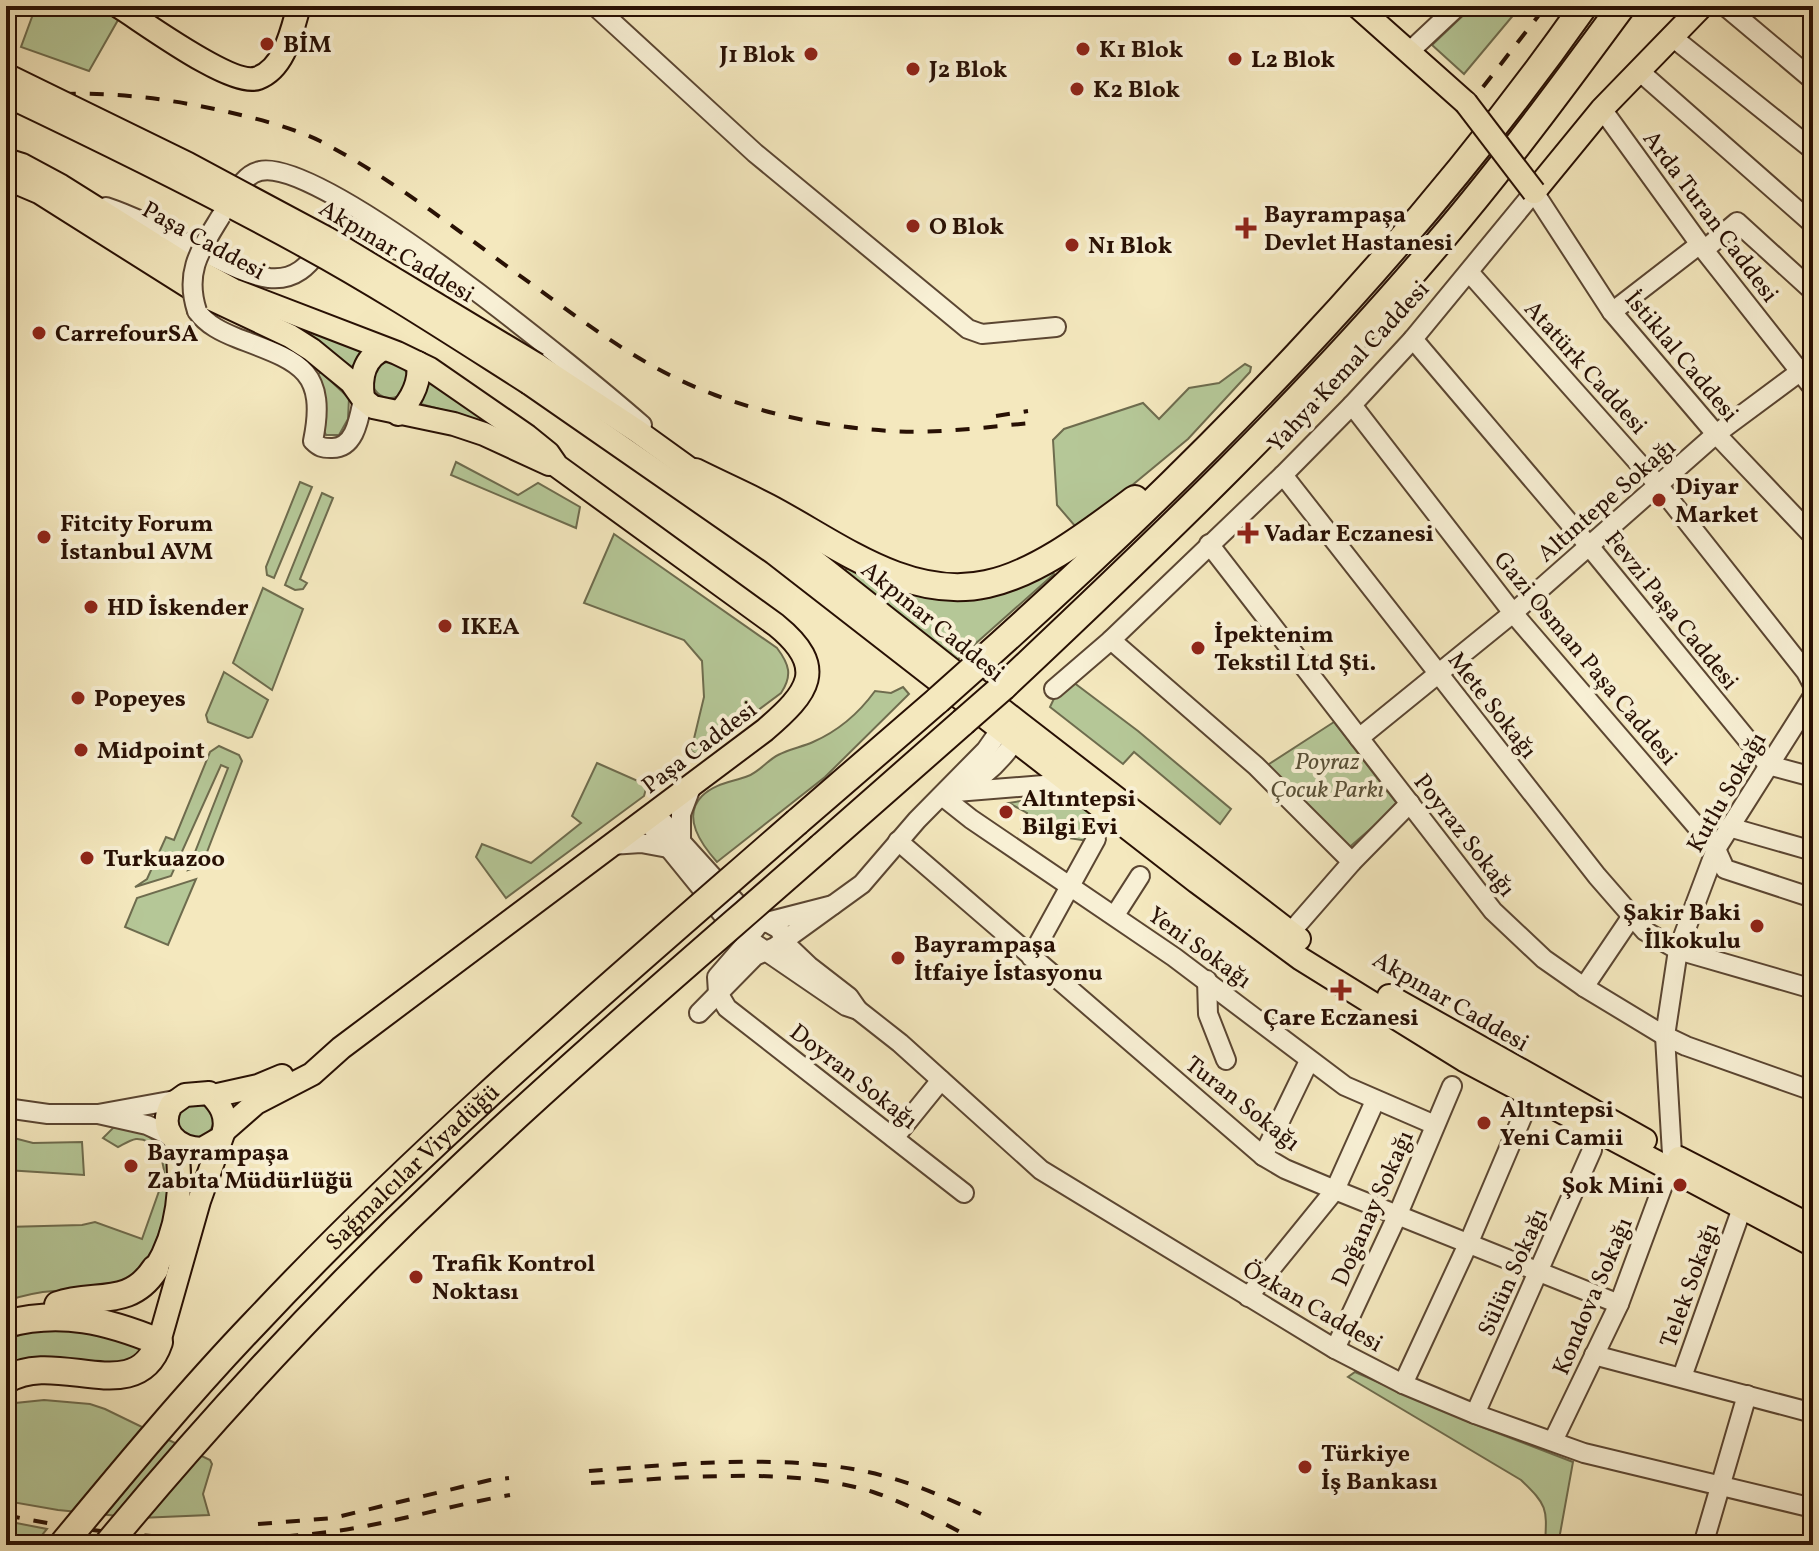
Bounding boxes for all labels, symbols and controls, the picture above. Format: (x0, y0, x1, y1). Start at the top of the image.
place label: BİM (283, 29, 331, 63)
place label: K1 Blok (1099, 34, 1184, 68)
marker: BİM (258, 35, 276, 53)
place label: J1 Blok (718, 39, 795, 73)
marker: K1 Blok (1074, 40, 1092, 58)
place label: L2 Blok (1251, 44, 1336, 78)
marker: J1 Blok (802, 45, 820, 63)
marker: L2 Blok (1226, 50, 1244, 68)
place label: J2 Blok (928, 54, 1008, 88)
marker: J2 Blok (904, 60, 922, 78)
place label: K2 Blok (1093, 74, 1181, 108)
marker: K2 Blok (1068, 80, 1086, 98)
street label: Arda Turan Caddesi (1633, 124, 1785, 310)
street label: Akpınar Caddesi (312, 193, 480, 313)
street label: Paşa Caddesi (135, 194, 271, 290)
place label: Bayrampaşa Devlet Hastanesi (1264, 199, 1453, 261)
place label: O Blok (929, 211, 1005, 245)
marker: O Blok (904, 217, 922, 235)
marker: Bayrampaşa Devlet Hastanesi (1235, 217, 1257, 239)
place label: N1 Blok (1088, 230, 1173, 264)
marker: N1 Blok (1063, 236, 1081, 254)
street label: Yahya Kemal Caddesi (1261, 274, 1438, 461)
street label: İstiklal Caddesi (1615, 284, 1746, 430)
street label: Atatürk Caddesi (1515, 294, 1654, 443)
place label: CarrefourSA (55, 318, 198, 352)
marker: CarrefourSA (30, 324, 48, 342)
street label: Altıntepe Sokağı (1531, 432, 1684, 571)
place label: Diyar Market (1675, 471, 1758, 533)
marker: Diyar Market (1650, 491, 1668, 509)
place label: Fitcity Forum İstanbul AVM (60, 508, 213, 570)
place label: Vadar Eczanesi (1264, 518, 1434, 552)
marker: Vadar Eczanesi (1239, 524, 1257, 542)
street label: Fevzi Paşa Caddesi (1595, 524, 1746, 698)
marker: Fitcity Forum İstanbul AVM (35, 528, 53, 546)
street label: Gazi Osman Paşa Caddesi (1485, 545, 1684, 774)
street label: Akpınar Caddesi (853, 554, 1011, 691)
place label: HD İskender (107, 592, 249, 626)
marker: HD İskender (82, 598, 100, 616)
place label: IKEA (461, 611, 520, 645)
marker: IKEA (436, 617, 454, 635)
place label: İpektenim Tekstil Ltd Şti. (1214, 619, 1376, 681)
marker: İpektenim Tekstil Ltd Şti. (1189, 639, 1207, 657)
street label: Mete Sokağı (1439, 645, 1544, 767)
place label: Popeyes (94, 683, 186, 717)
marker: Popeyes (69, 689, 87, 707)
street label: Paşa Caddesi (635, 694, 765, 803)
street label: Kutlu Sokağı (1679, 726, 1776, 860)
place label: Midpoint (97, 735, 205, 769)
marker: Midpoint (72, 741, 90, 759)
park label: Poyraz Çocuk Parkı (1270, 746, 1384, 808)
street label: Poyraz Sokağı (1404, 767, 1522, 905)
place label: Altıntepsi Bilgi Evi (1022, 783, 1136, 845)
marker: Altıntepsi Bilgi Evi (997, 803, 1015, 821)
place label: Turkuazoo (103, 843, 225, 877)
marker: Turkuazoo (78, 849, 96, 867)
place label: Şakir Baki İlkokulu (1623, 897, 1741, 959)
street label: Yeni Sokağı (1140, 899, 1258, 998)
marker: Şakir Baki İlkokulu (1748, 917, 1766, 935)
place label: Bayrampaşa İtfaiye İstasyonu (914, 929, 1103, 991)
street label: Akpınar Caddesi (1365, 944, 1535, 1061)
marker: Bayrampaşa İtfaiye İstasyonu (889, 949, 907, 967)
marker: Çare Eczanesi (1332, 981, 1350, 999)
place label: Çare Eczanesi (1263, 1002, 1419, 1036)
street label: Doyran Sokağı (781, 1017, 924, 1139)
street label: Turan Sokağı (1177, 1049, 1307, 1160)
street label: Sağmalcılar Viyadüğü (319, 1077, 508, 1260)
place label: Altıntepsi Yeni Camii (1500, 1094, 1623, 1156)
marker: Altıntepsi Yeni Camii (1475, 1114, 1493, 1132)
street label: Doğanay Sokağı (1324, 1125, 1423, 1292)
place label: Bayrampaşa Zabıta Müdürlüğü (147, 1137, 353, 1199)
marker: Bayrampaşa Zabıta Müdürlüğü (122, 1157, 140, 1175)
place label: Şok Mini (1562, 1170, 1664, 1204)
marker: Şok Mini (1671, 1176, 1689, 1194)
street label: Sülün Sokağı (1470, 1203, 1557, 1342)
street label: Kondova Sokağı (1545, 1213, 1642, 1381)
street label: Telek Sokağı (1653, 1219, 1729, 1353)
place label: Trafik Kontrol Noktası (432, 1248, 595, 1310)
street label: Özkan Caddesi (1235, 1254, 1389, 1362)
marker: Trafik Kontrol Noktası (407, 1268, 425, 1286)
place label: Türkiye İş Bankası (1321, 1438, 1438, 1500)
marker: Türkiye İş Bankası (1296, 1458, 1314, 1476)

